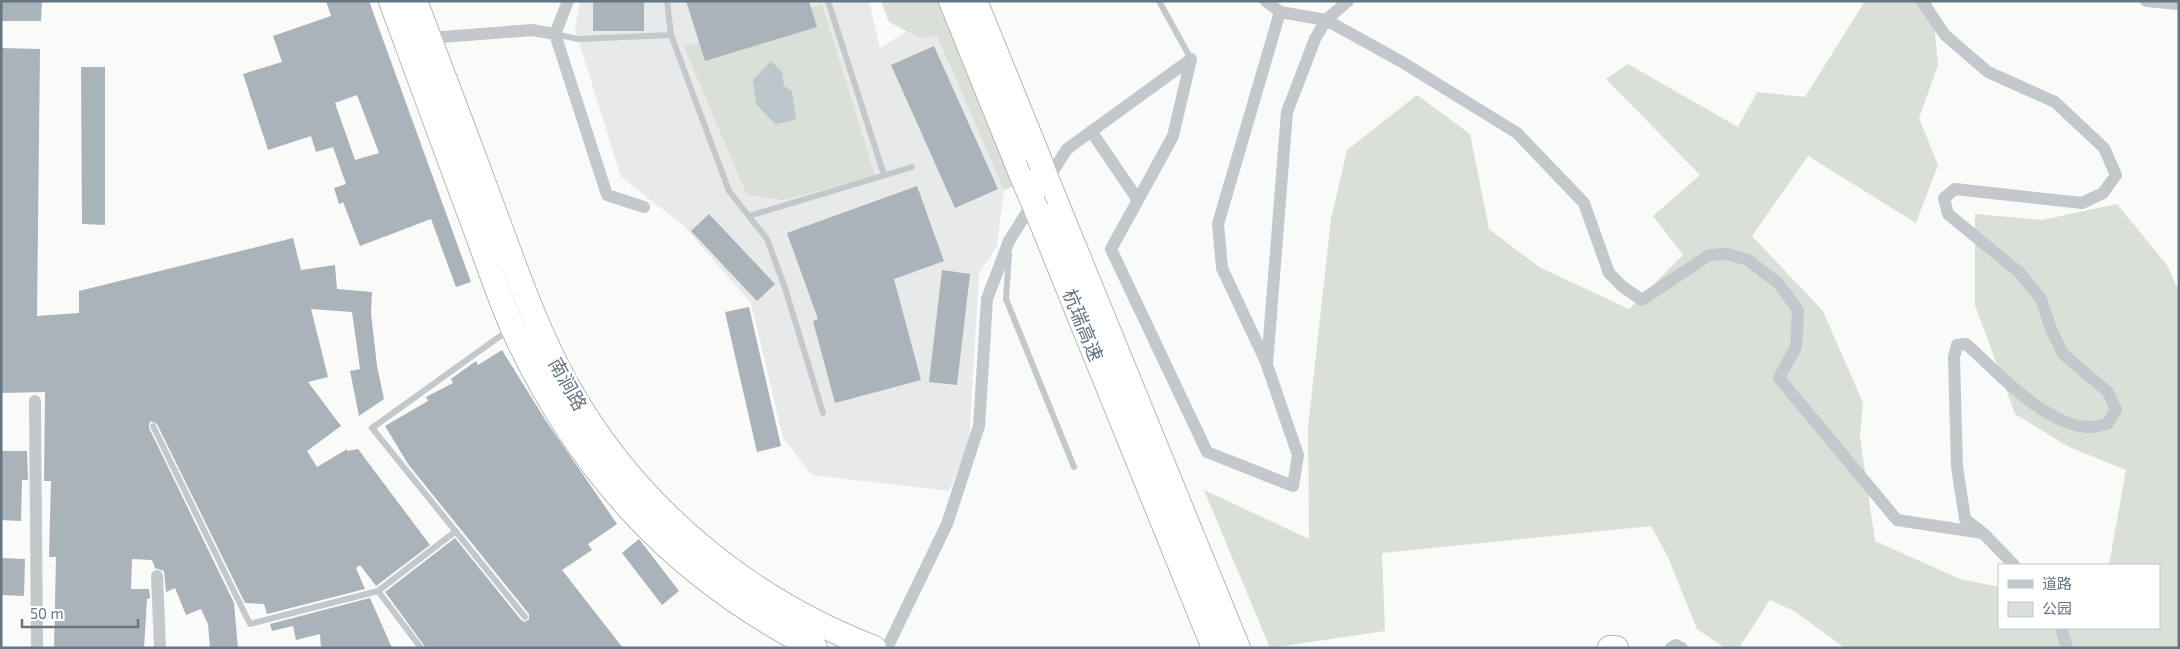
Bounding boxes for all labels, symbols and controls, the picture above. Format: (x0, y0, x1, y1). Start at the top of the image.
street label: 杭瑞高速 (1059, 285, 1108, 364)
street label: 南涧路 (545, 353, 592, 414)
legend (1998, 564, 2160, 629)
text: 道路 (2042, 574, 2072, 592)
scale bar (22, 596, 139, 628)
text: 公园 (2042, 599, 2072, 617)
text: 50 m (30, 604, 64, 622)

